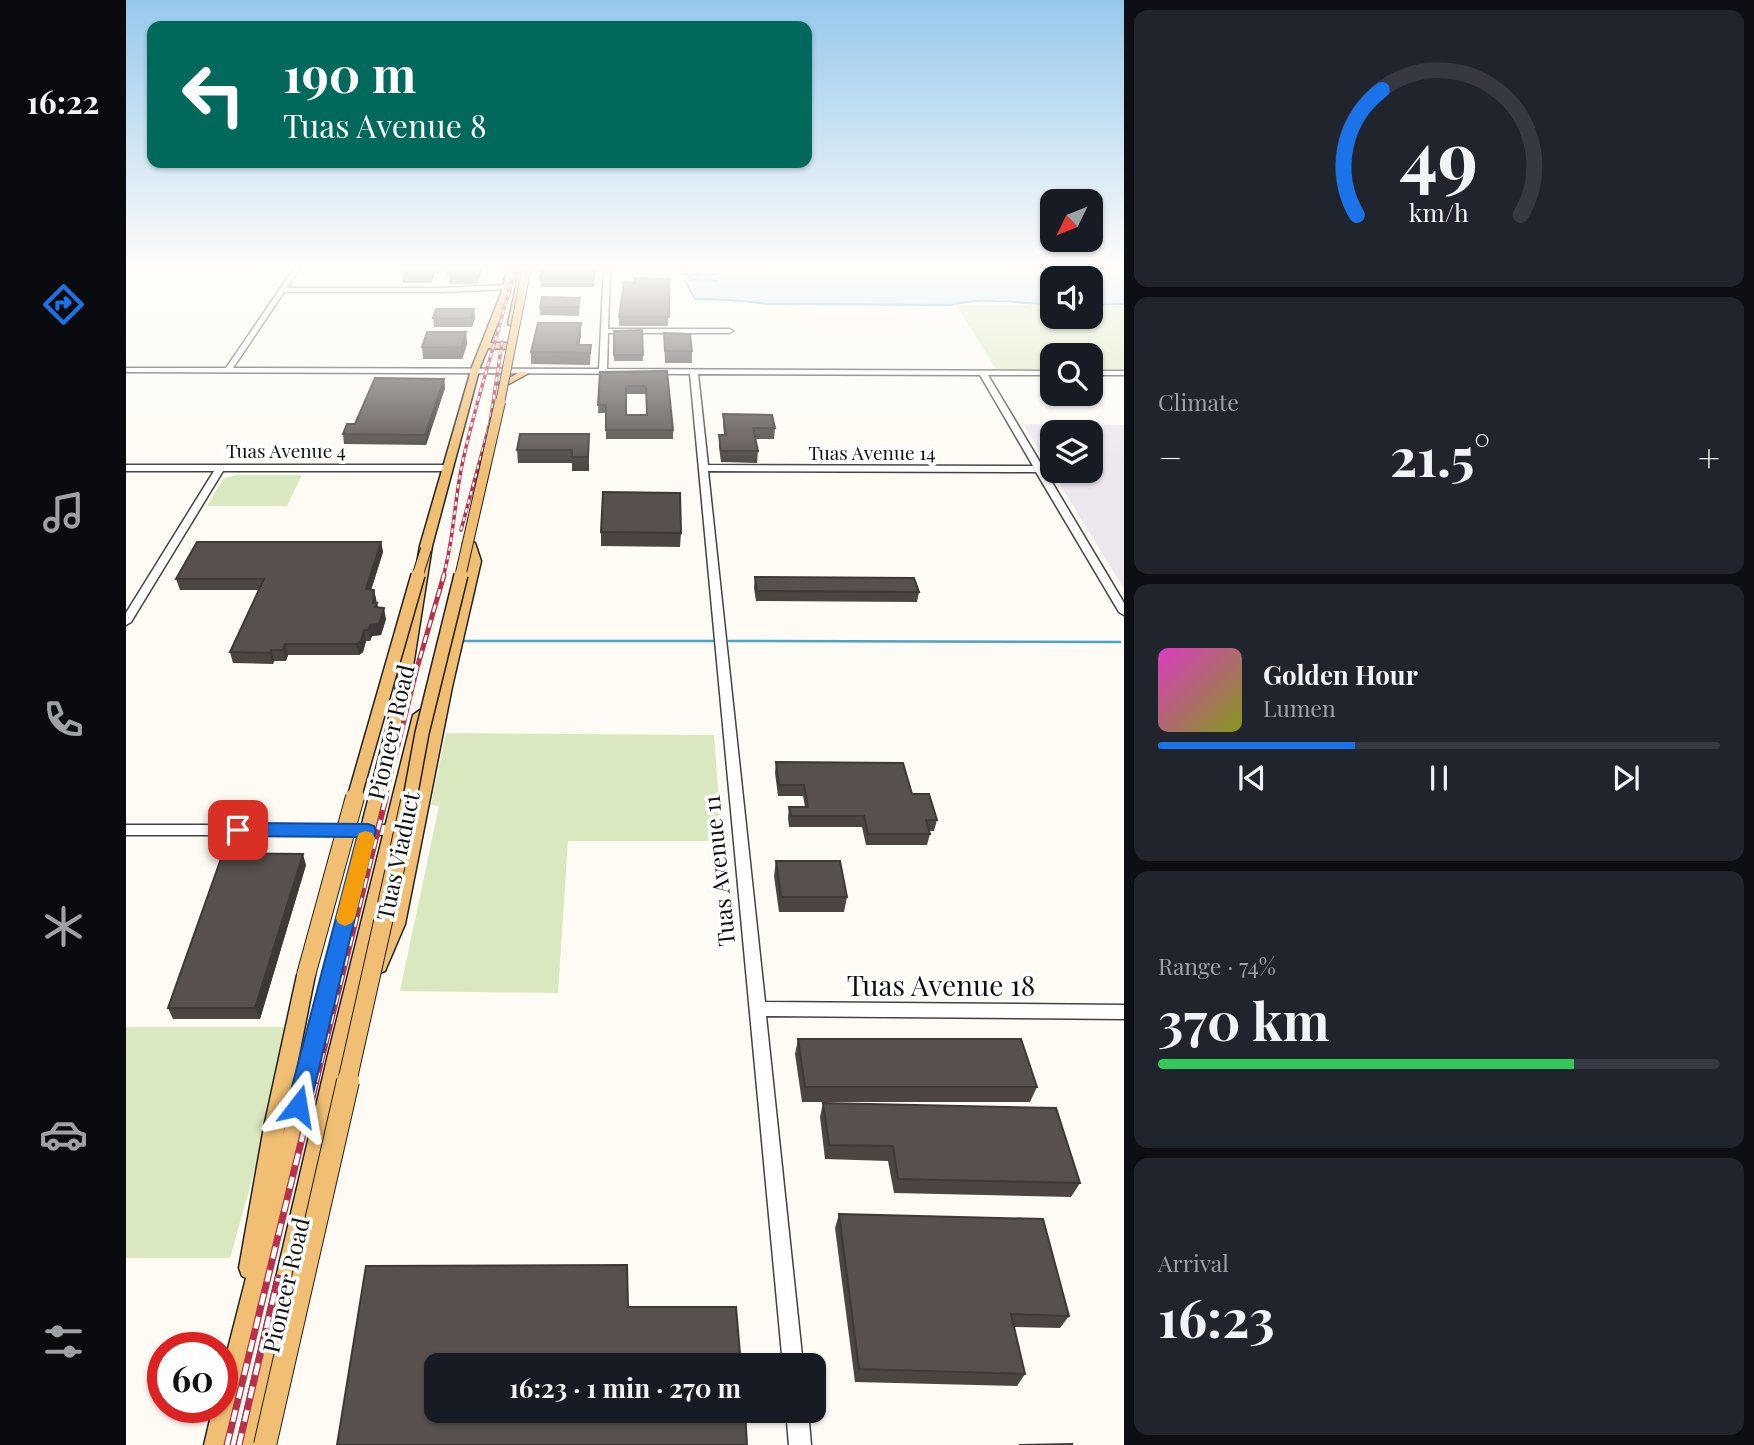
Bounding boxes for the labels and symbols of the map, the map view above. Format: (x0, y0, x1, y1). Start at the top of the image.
north arrow (1040, 189, 1102, 252)
street label: Tuas Avenue 4 (226, 437, 346, 463)
street label: Tuas Avenue 14 (808, 439, 936, 465)
street label: Pioneer Road (359, 661, 421, 803)
street label: Tuas Viaduct (368, 788, 426, 923)
street label: Tuas Avenue 11 (695, 794, 741, 948)
pin (208, 800, 268, 860)
street label: Tuas Avenue 18 (847, 966, 1035, 1003)
position arrow (261, 1069, 335, 1143)
street label: Pioneer Road (254, 1214, 316, 1356)
speed limit sign: 60 (147, 1332, 238, 1423)

